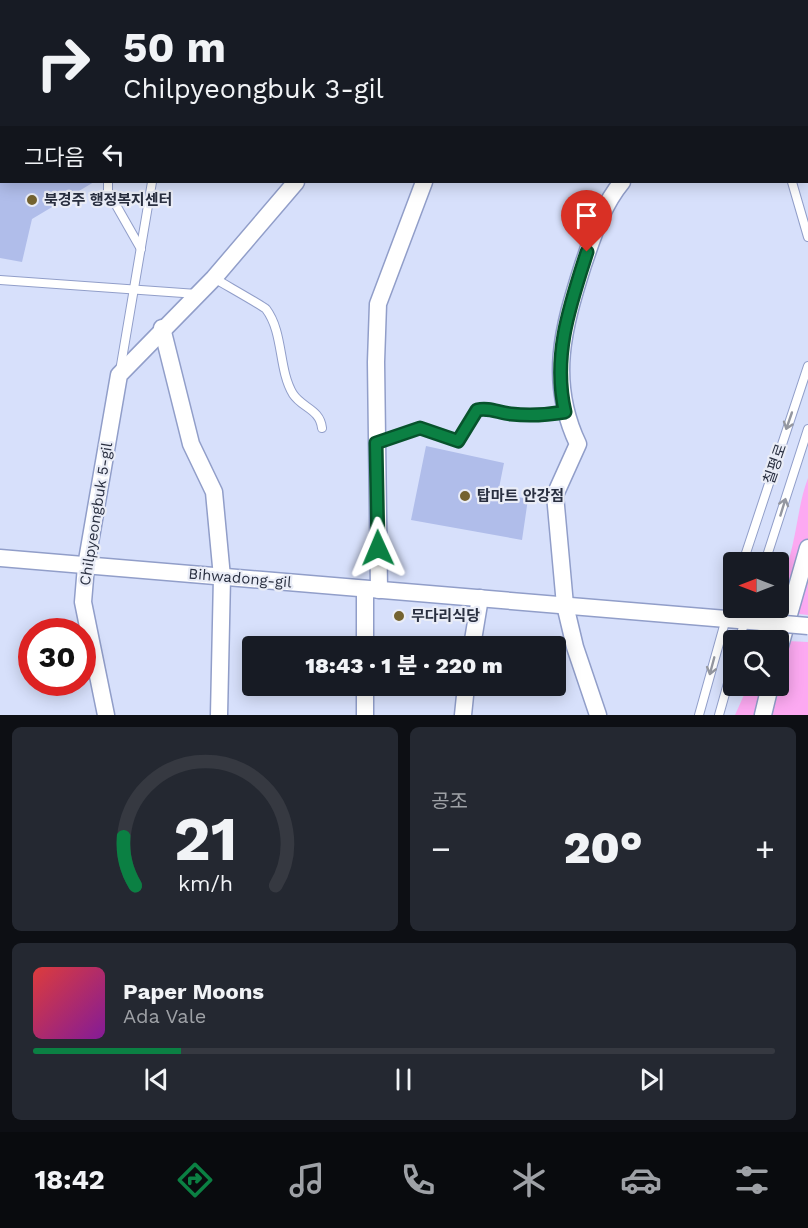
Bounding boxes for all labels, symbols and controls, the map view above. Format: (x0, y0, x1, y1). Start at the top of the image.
text: 50 m (123, 23, 226, 72)
icon: right (24, 24, 102, 102)
text: Chilpyeongbuk 3-gil (123, 73, 384, 105)
icon: left (97, 138, 130, 171)
text: 그다음 (24, 145, 85, 170)
pin (561, 190, 612, 252)
place label: 북경주 행정복지센터 (44, 191, 173, 209)
marker: 북경주 행정복지센터 (25, 193, 39, 207)
icon: arrive (570, 199, 603, 232)
one-way arrow (783, 411, 794, 430)
street label: Chilpyeongbuk 5-gil (76, 441, 116, 587)
street label: 칠평로 (760, 441, 790, 487)
place label: 탑마트 안강점 (477, 487, 564, 505)
marker: 탑마트 안강점 (458, 489, 472, 503)
one-way arrow (778, 498, 789, 517)
position arrow (346, 516, 410, 580)
north arrow (723, 552, 789, 618)
map controls (723, 552, 789, 696)
street label: Bihwadong-gil (188, 565, 293, 592)
place label: 무다리식당 (411, 607, 480, 625)
marker: 무다리식당 (392, 609, 406, 623)
speed limit sign: 30 (18, 618, 96, 696)
button: search (723, 630, 789, 696)
text: 18:43 · 1 분 · 220 m (305, 653, 503, 678)
one-way arrow (706, 657, 717, 676)
text: 공조 (431, 789, 468, 813)
text: 21 (173, 802, 237, 875)
text: 20° (563, 821, 643, 874)
text: − (431, 829, 451, 868)
text: + (755, 829, 775, 868)
text: km/h (177, 871, 233, 896)
text: Paper Moons (123, 979, 264, 1004)
text: Ada Vale (123, 1004, 206, 1028)
icon: previous (140, 1063, 173, 1096)
icon: pause (387, 1063, 420, 1096)
icon: next (635, 1063, 668, 1096)
icon: directions (174, 1159, 216, 1201)
icon: music (286, 1159, 328, 1201)
icon: phone (397, 1159, 439, 1201)
icon: climate (508, 1159, 550, 1201)
icon: car (620, 1159, 662, 1201)
icon: filters (731, 1159, 773, 1201)
text: 18:42 (35, 1164, 105, 1196)

